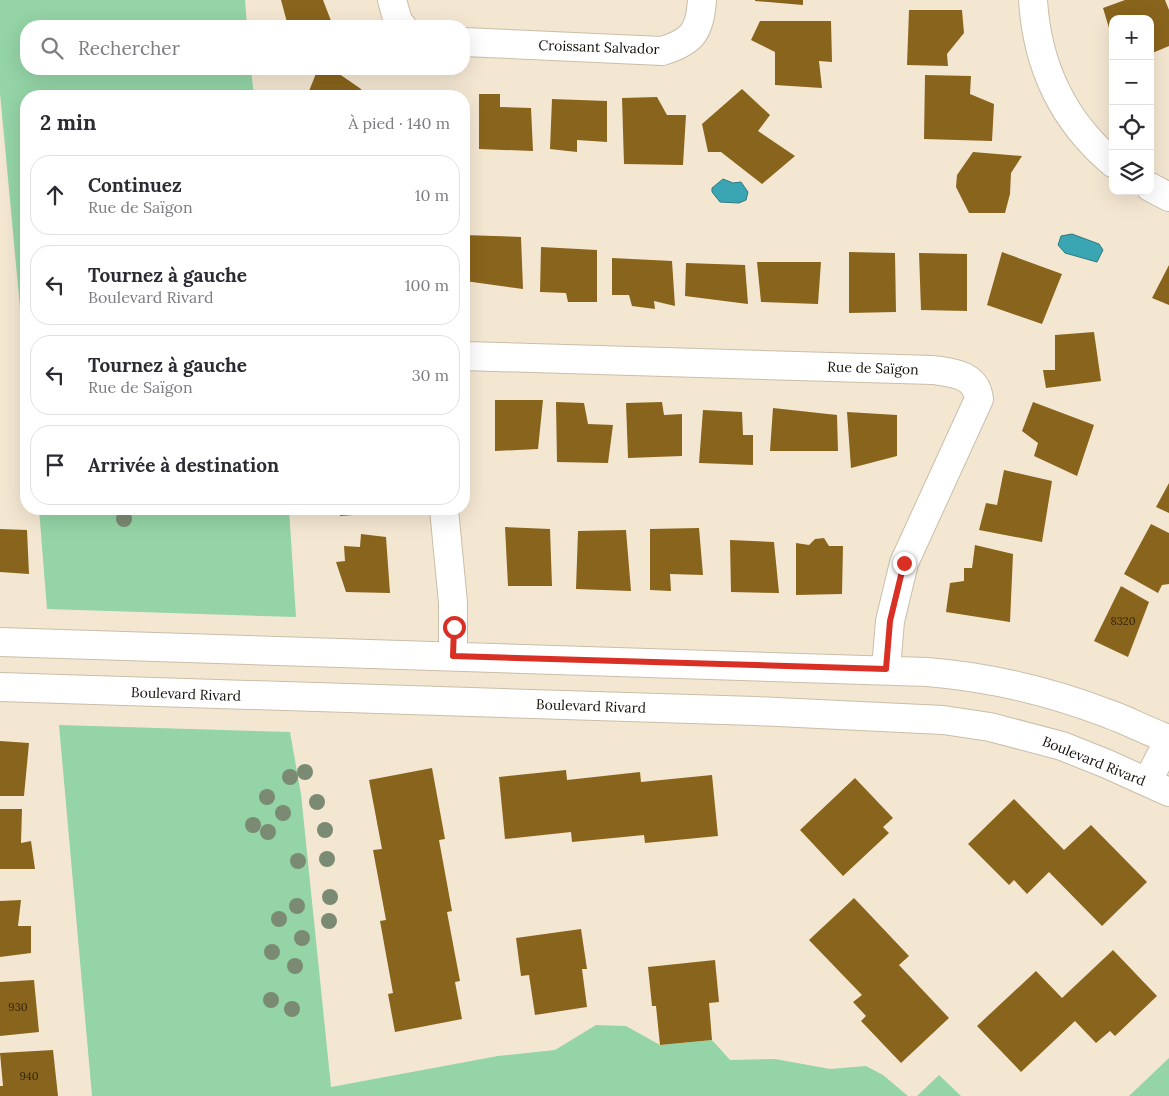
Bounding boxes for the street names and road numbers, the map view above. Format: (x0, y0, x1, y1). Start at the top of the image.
street label: Croissant Salvador (538, 36, 660, 58)
street label: Rue de Saïgon (827, 357, 920, 379)
street label: Boulevard Rivard (131, 683, 241, 705)
street label: Boulevard Rivard (536, 695, 646, 717)
street label: Boulevard Rivard (1040, 732, 1148, 790)

